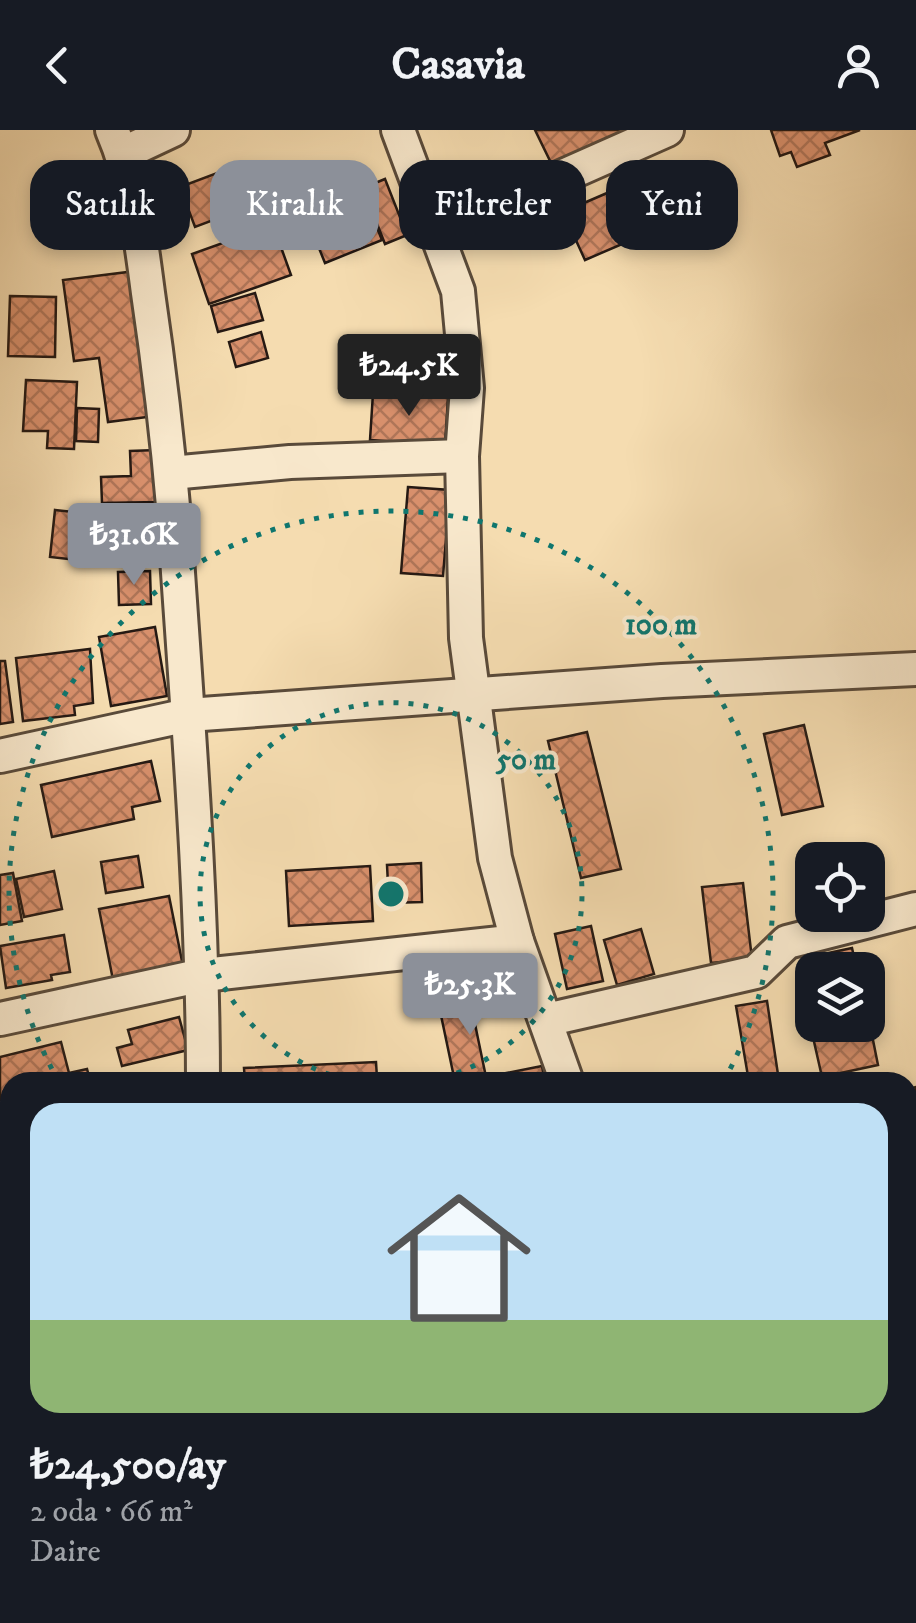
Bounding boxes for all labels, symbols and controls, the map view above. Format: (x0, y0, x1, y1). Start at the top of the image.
text: Casavia (391, 37, 525, 93)
icon: back (30, 38, 85, 93)
icon: person (831, 38, 886, 93)
chip: Satılık (30, 160, 190, 250)
chip: Kiralık (210, 160, 379, 250)
chip: Filtreler (399, 160, 586, 250)
chip: Yeni (606, 160, 738, 250)
pin: ₺24.5K (328, 334, 490, 419)
text: ₺24.5K (360, 346, 458, 386)
pin: ₺31.6K (53, 503, 215, 588)
text: ₺31.6K (90, 515, 178, 555)
text: 100 m (625, 607, 698, 644)
text: 50 m (495, 742, 556, 779)
map controls (795, 842, 885, 1042)
button: locate (795, 842, 885, 932)
centre of rings (373, 876, 409, 912)
button: layers (795, 952, 885, 1042)
pin: ₺25.3K (389, 953, 551, 1038)
text: ₺25.3K (425, 965, 515, 1005)
icon: home (369, 1168, 549, 1348)
text: ₺24,500/ay (30, 1440, 226, 1492)
text: 2 oda · 66 m² (30, 1492, 193, 1532)
text: Daire (30, 1532, 101, 1572)

